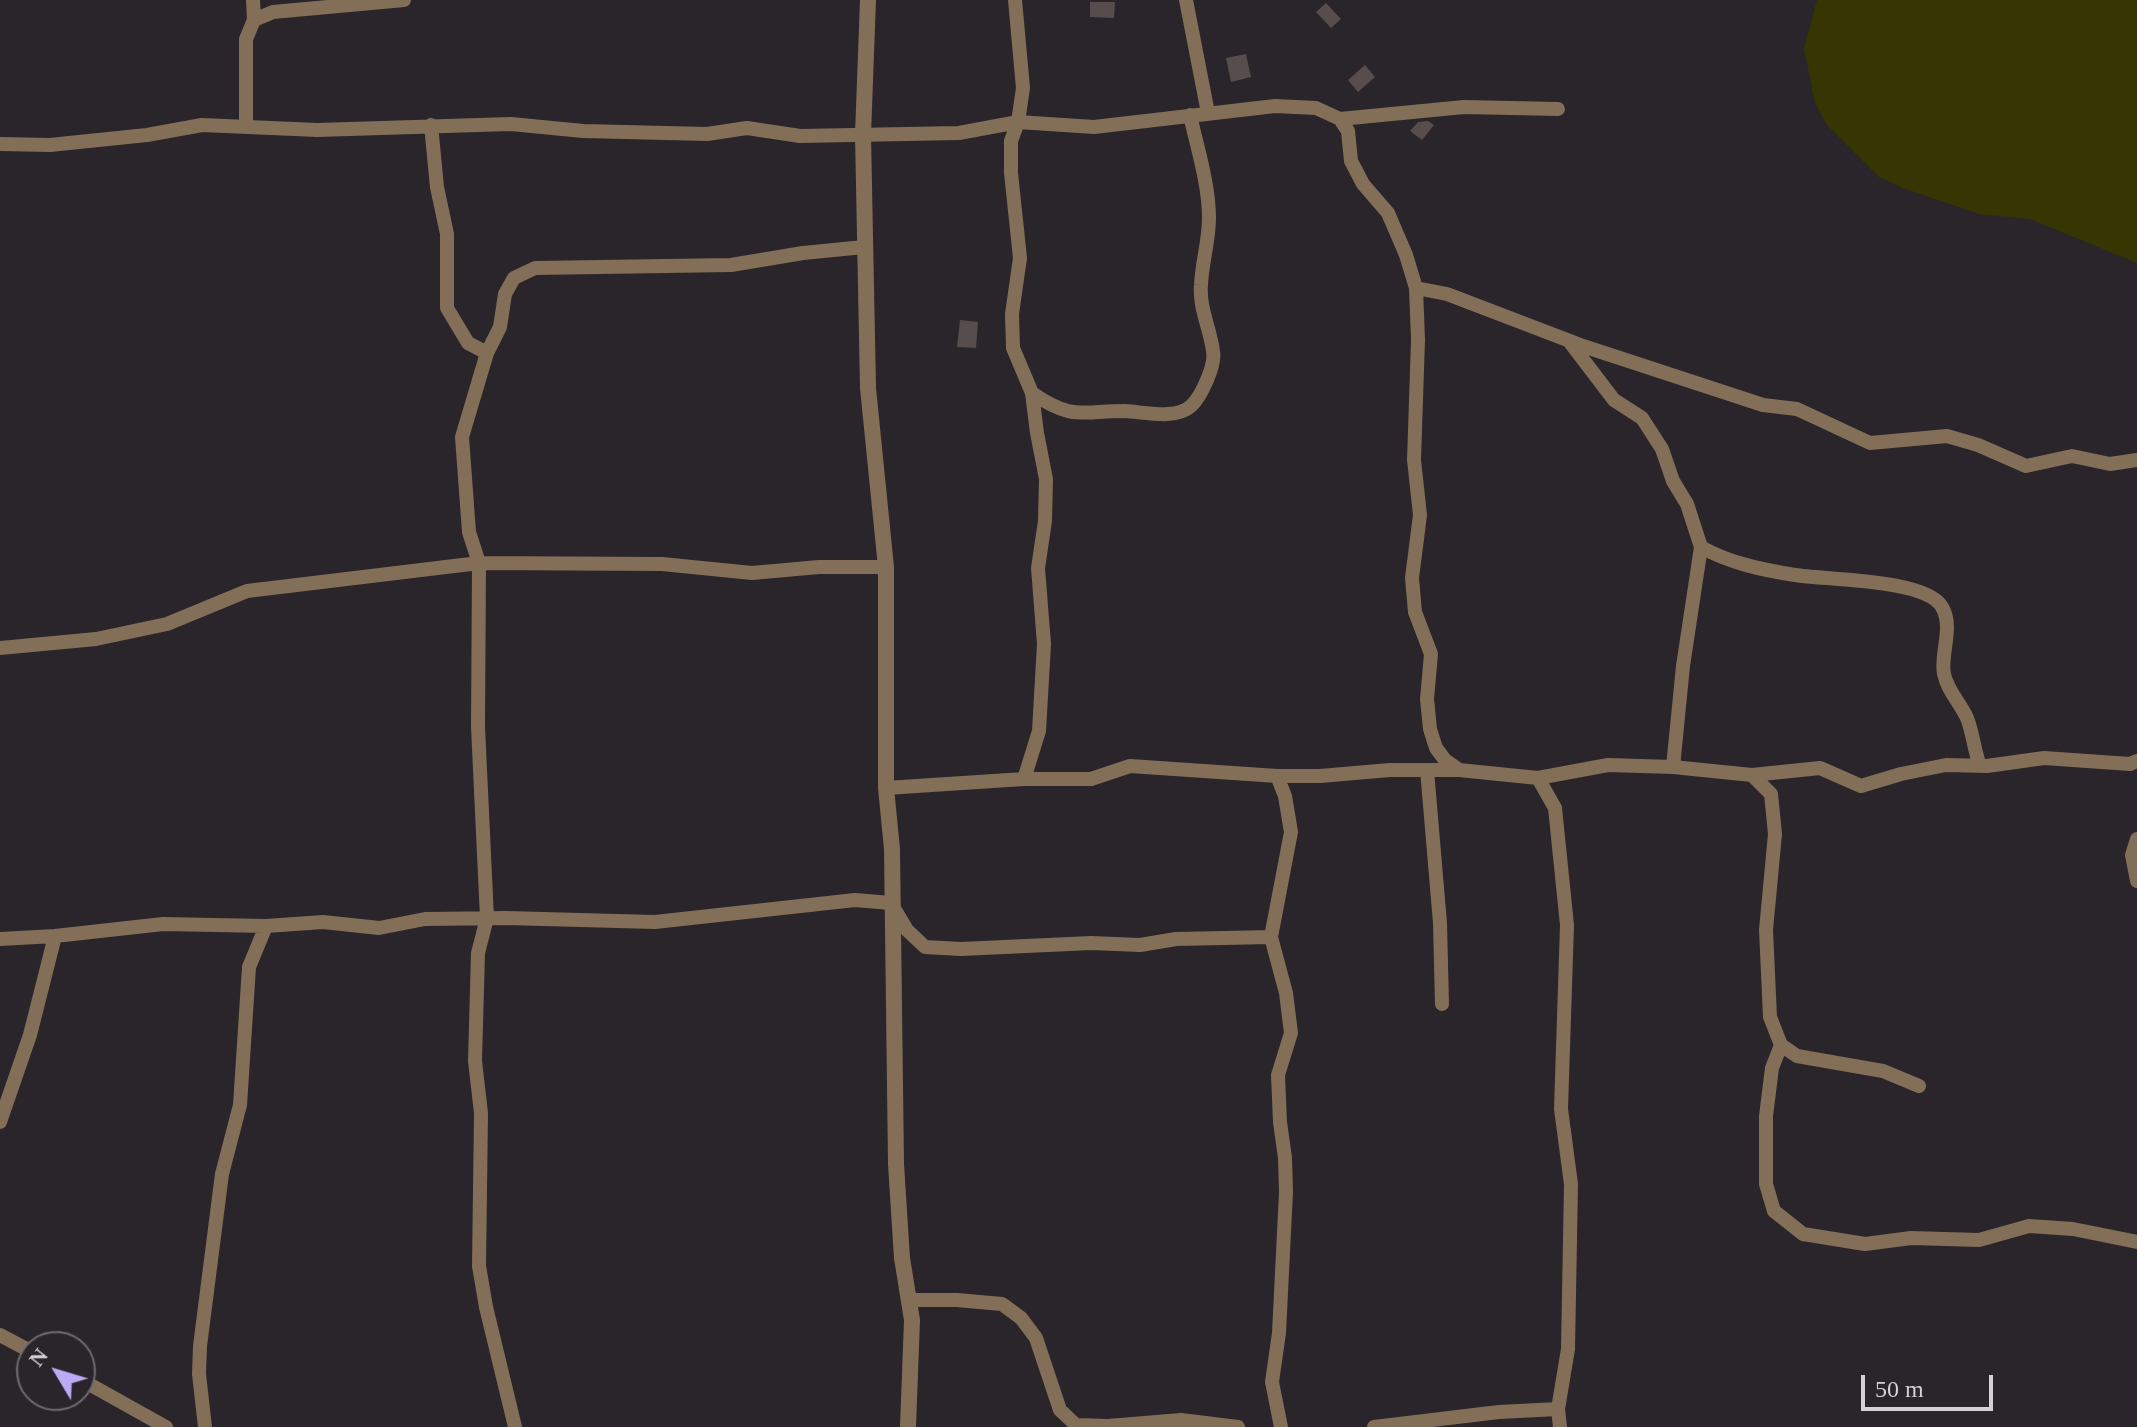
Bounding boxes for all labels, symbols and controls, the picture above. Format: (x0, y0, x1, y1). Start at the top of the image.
north arrow (16, 1331, 96, 1411)
text: N (24, 1343, 53, 1371)
scale bar (1865, 1359, 1997, 1409)
text: 50 m (1875, 1376, 1924, 1402)

